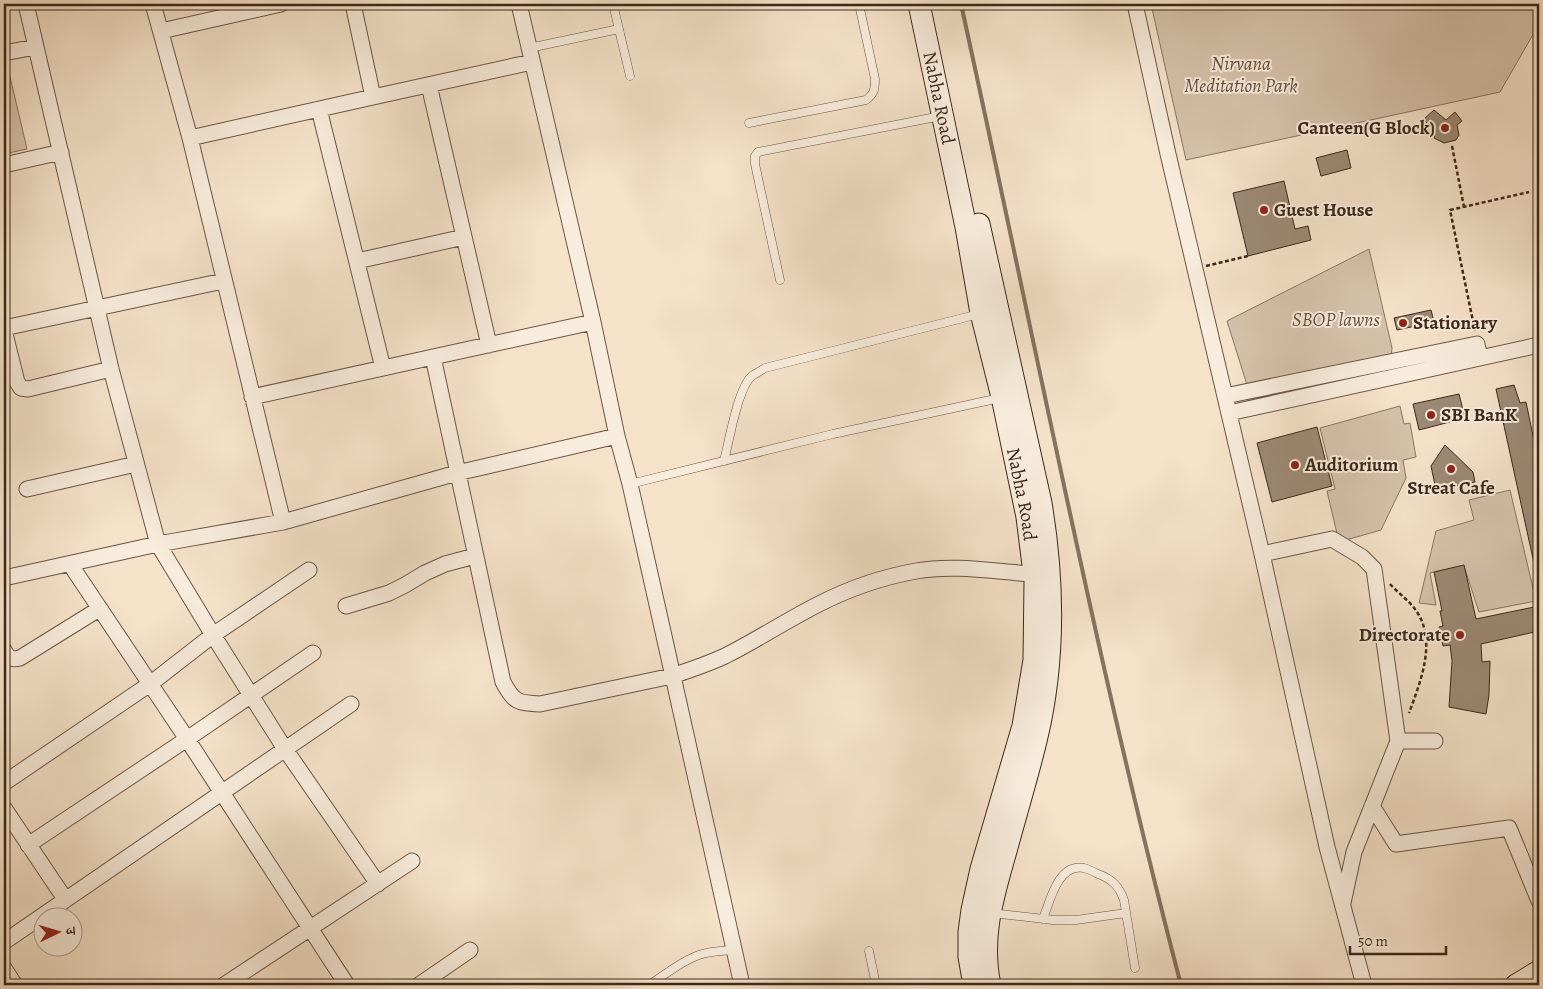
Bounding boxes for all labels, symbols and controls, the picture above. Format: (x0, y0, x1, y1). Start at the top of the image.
street label: Nabha Road (916, 49, 961, 147)
park label: Nirvana Meditation Park (1184, 51, 1298, 99)
place label: Canteen(G Block) (1298, 115, 1435, 141)
marker: Canteen(G Block) (1439, 122, 1451, 134)
place label: Guest House (1274, 197, 1373, 223)
marker: Guest House (1258, 204, 1270, 216)
park label: SBOP lawns (1292, 307, 1381, 333)
place label: Stationary (1413, 310, 1498, 336)
marker: Stationary (1397, 317, 1409, 329)
place label: SBI BanK (1441, 402, 1518, 428)
marker: SBI BanK (1425, 409, 1437, 421)
street label: Nabha Road (1000, 445, 1043, 543)
place label: Auditorium (1304, 452, 1398, 478)
marker: Auditorium (1289, 459, 1301, 471)
marker: Streat Cafe (1445, 463, 1457, 475)
place label: Streat Cafe (1407, 475, 1495, 501)
place label: Directorate (1359, 622, 1450, 648)
marker: Directorate (1454, 629, 1466, 641)
north arrow (32, 906, 82, 956)
scale bar (1350, 924, 1447, 956)
text: उ (61, 926, 80, 936)
text: 50 m (1358, 931, 1388, 951)

